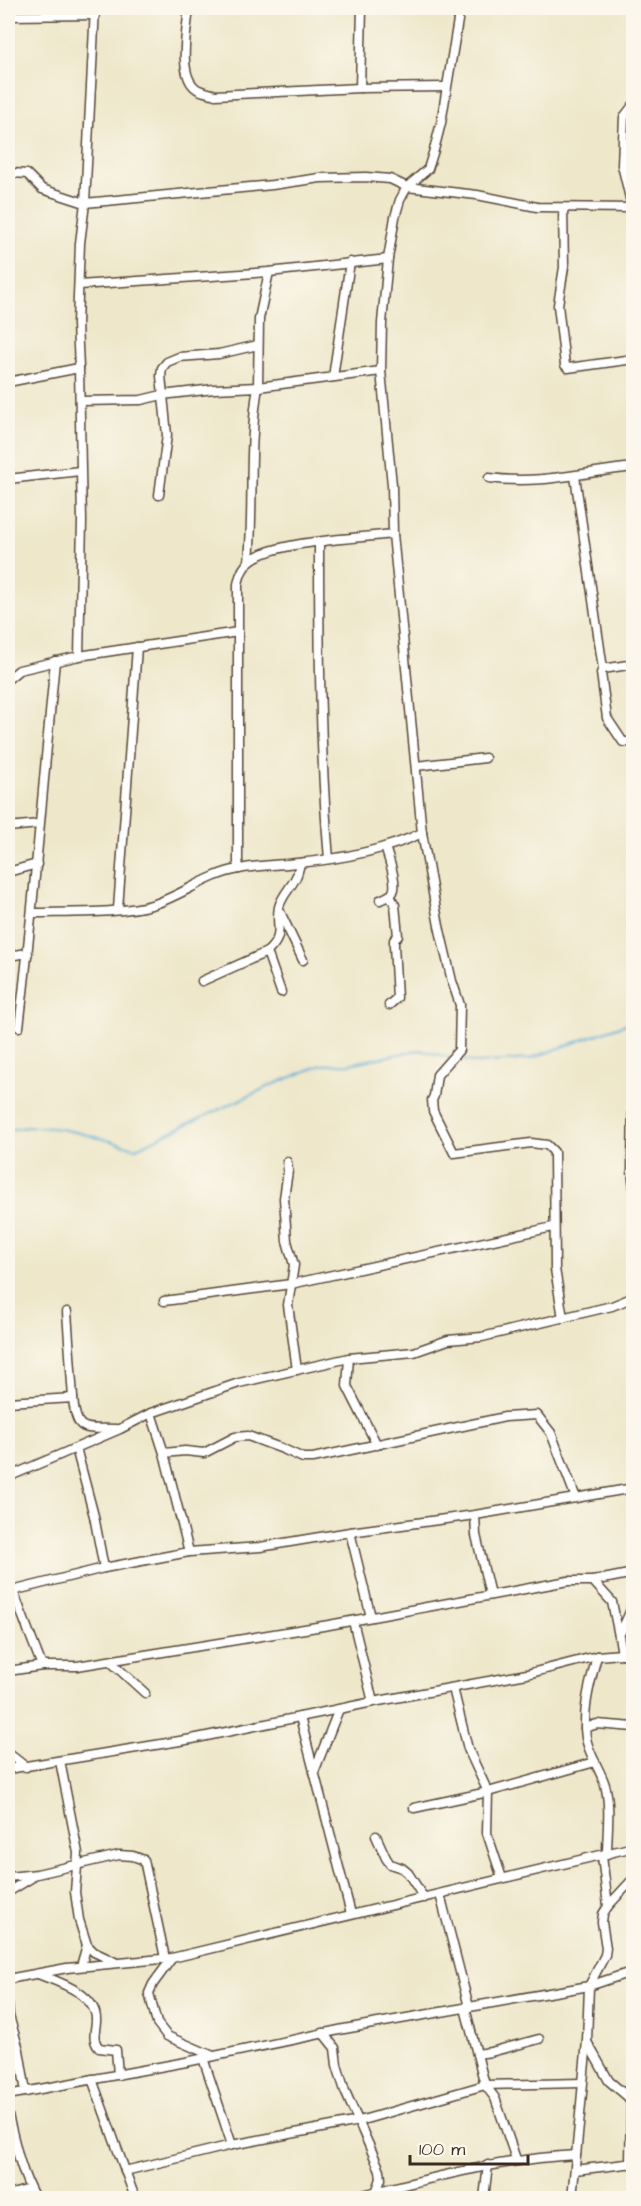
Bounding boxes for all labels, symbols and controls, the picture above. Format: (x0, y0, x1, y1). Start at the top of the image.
scale bar (410, 2128, 528, 2166)
text: 100 m (419, 2137, 465, 2162)

